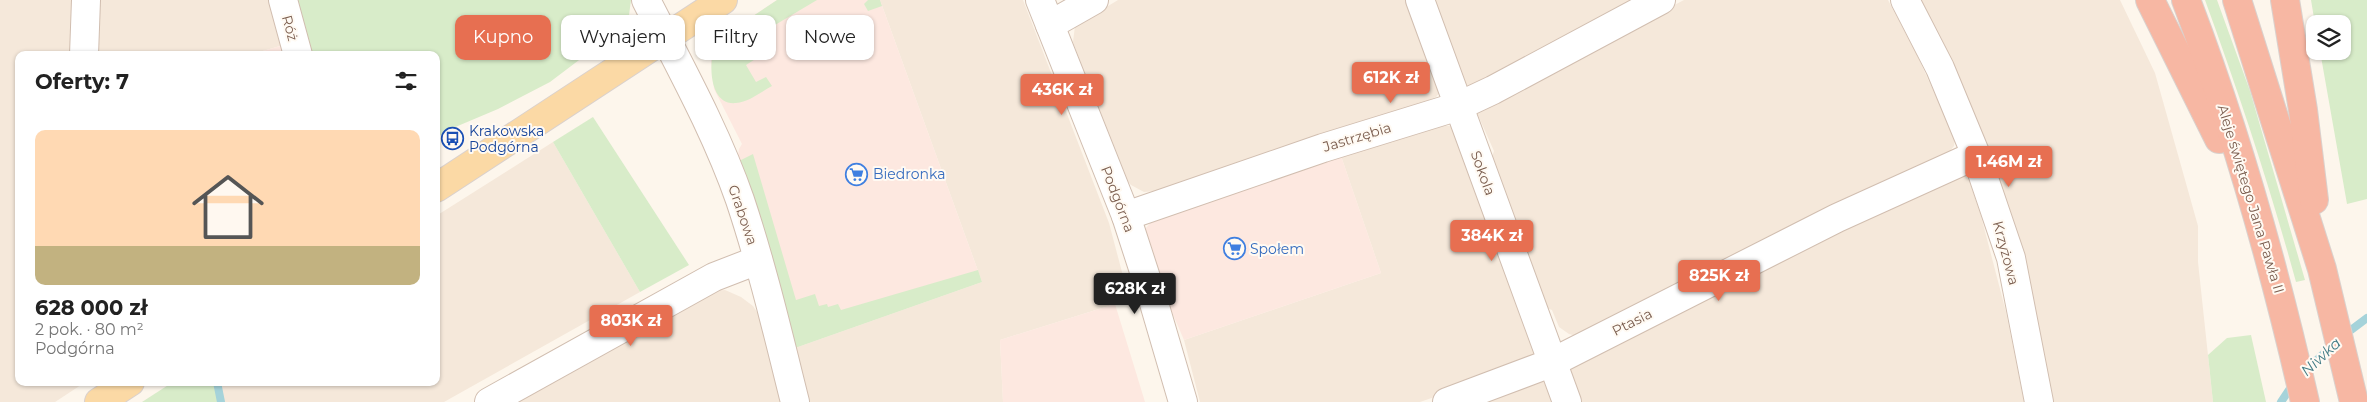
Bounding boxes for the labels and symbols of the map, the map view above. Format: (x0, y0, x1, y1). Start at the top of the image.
street label: Róż (278, 13, 302, 43)
pin: 612K zł (1345, 62, 1437, 104)
pin: 436K zł (1016, 74, 1108, 116)
street label: Aleje świętego Jana Pawła II (2214, 102, 2288, 296)
street label: Jastrzębia (1320, 118, 1393, 156)
place label: Krakowska Podgórna (469, 122, 544, 156)
bus stop icon: Krakowska Podgórna (441, 127, 465, 151)
pin: 1.46M zł (1957, 146, 2061, 188)
street label: Sokola (1467, 148, 1499, 198)
supermarket icon: Biedronka (845, 162, 869, 186)
street label: Podgórna (1097, 163, 1139, 235)
place label: Biedronka (873, 165, 945, 183)
street label: Grabowa (724, 183, 762, 247)
street label: Krzyżowa (1989, 219, 2023, 287)
pin: 384K zł (1446, 220, 1538, 262)
supermarket icon: Społem (1222, 237, 1246, 261)
place label: Społem (1250, 240, 1304, 258)
pin: 825K zł (1673, 260, 1765, 302)
pin: 628K zł (1089, 272, 1181, 315)
pin: 803K zł (585, 304, 677, 347)
street label: Ptasia (1609, 304, 1655, 340)
water label: Niwka (2297, 333, 2345, 380)

